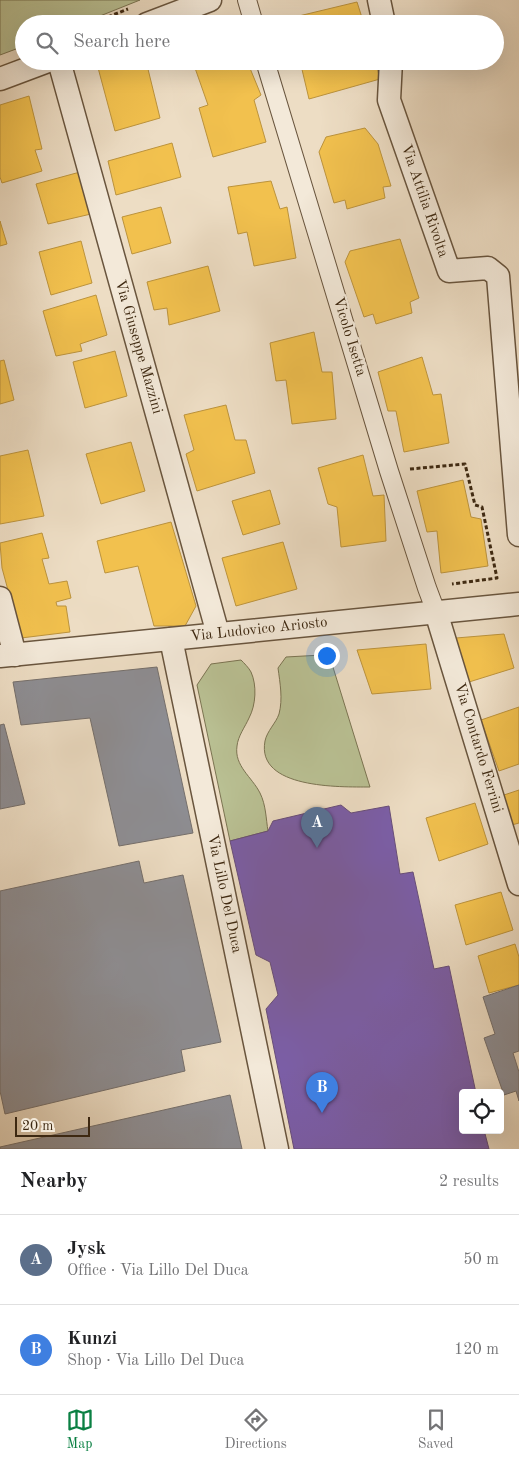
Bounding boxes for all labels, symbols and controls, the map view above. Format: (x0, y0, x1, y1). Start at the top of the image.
search box (15, 15, 504, 70)
icon: search (33, 29, 61, 57)
text: Search here (73, 33, 170, 52)
street label: Via Attilia Rivolta (398, 143, 451, 260)
street label: Via Giuseppe Mazzini (112, 278, 164, 416)
street label: Vicolo Isetta (330, 296, 368, 379)
street label: Via Ludovico Ariosto (190, 615, 328, 645)
your location (314, 643, 340, 669)
street label: Via Contardo Ferrini (451, 681, 505, 815)
pin: A (301, 807, 333, 848)
street label: Via Lillo Del Duca (204, 833, 244, 955)
pin: B (306, 1072, 338, 1113)
map controls (459, 1089, 504, 1134)
button: locate (459, 1089, 504, 1134)
scale bar (15, 1114, 90, 1137)
text: 20 m (22, 1119, 53, 1133)
text: Nearby (20, 1171, 88, 1192)
text: 2 results (439, 1174, 499, 1190)
text: Jysk (67, 1240, 106, 1259)
text: A (30, 1252, 42, 1268)
text: 50 m (463, 1252, 499, 1268)
text: Office · Via Lillo Del Duca (67, 1263, 249, 1279)
text: Kunzi (67, 1330, 117, 1349)
text: B (30, 1342, 42, 1358)
text: 120 m (454, 1342, 499, 1358)
text: Shop · Via Lillo Del Duca (67, 1353, 244, 1369)
tab: Map (66, 1406, 94, 1453)
tab: Directions (225, 1406, 287, 1453)
tab: Saved (418, 1406, 453, 1453)

